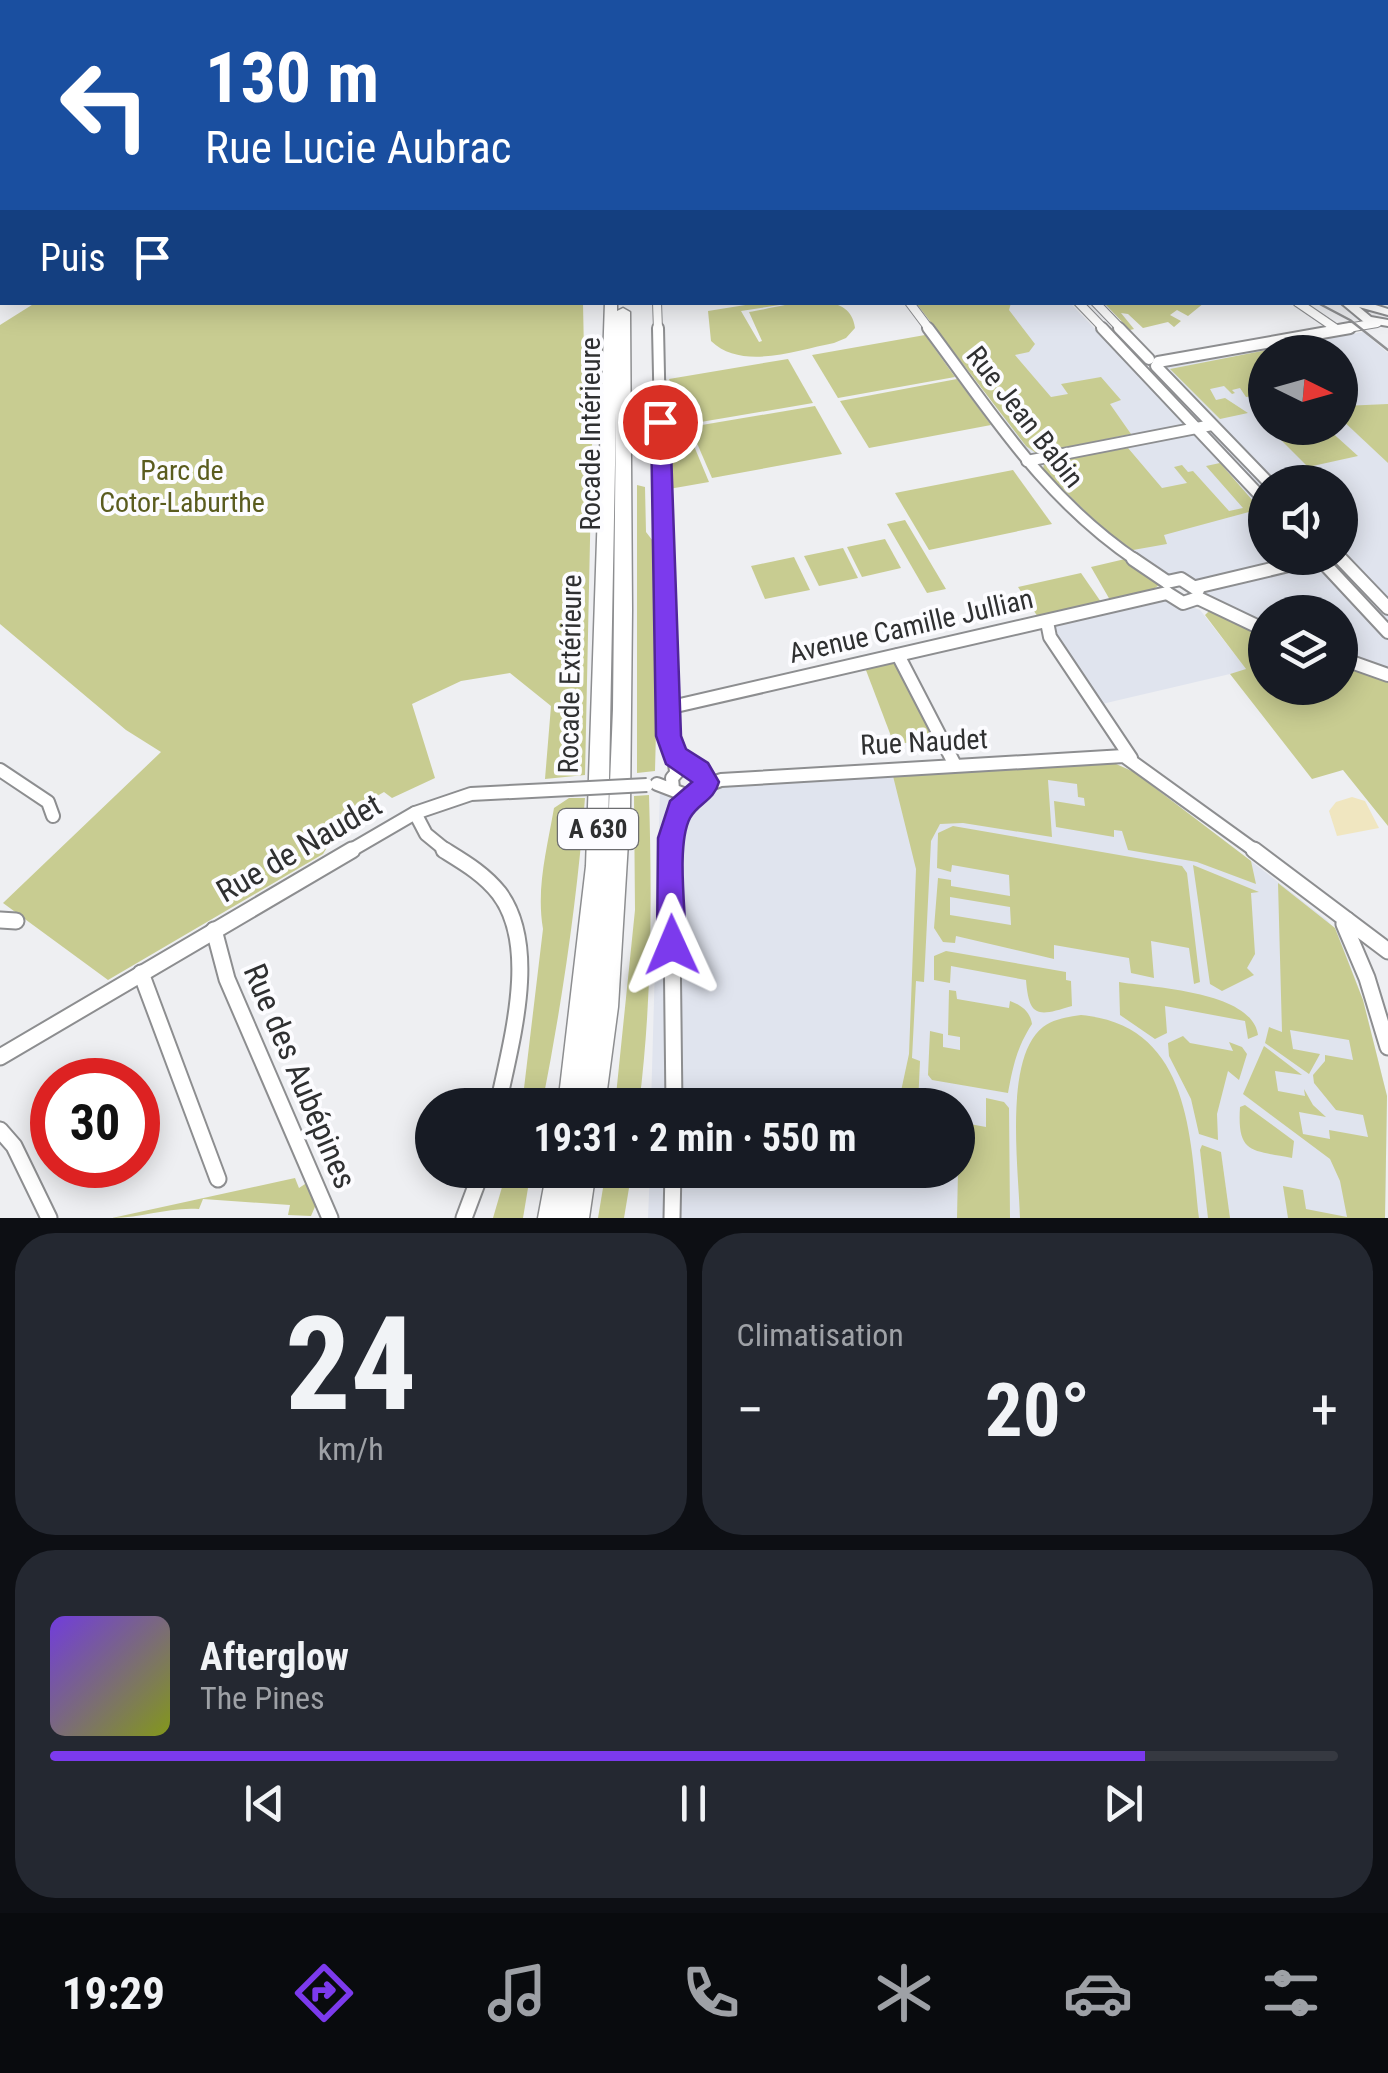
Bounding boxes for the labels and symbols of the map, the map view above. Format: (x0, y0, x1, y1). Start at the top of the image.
north arrow (1248, 335, 1358, 445)
street label: Rocade Intérieure (574, 337, 607, 531)
street label: Rue Jean Babin (960, 340, 1090, 494)
pin (618, 380, 703, 465)
park label: Parc de Cotor-Laburthe (99, 454, 265, 519)
street label: Rocade Extérieure (552, 574, 588, 774)
street label: Avenue Camille Jullian (786, 582, 1036, 670)
street label: Rue Naudet (859, 722, 989, 762)
street label: Rue de Naudet (210, 786, 388, 910)
road number: A 630 (558, 809, 638, 849)
position arrow (620, 893, 724, 997)
street label: Rue des Aubépines (236, 958, 364, 1194)
speed limit sign: 30 (30, 1058, 160, 1188)

